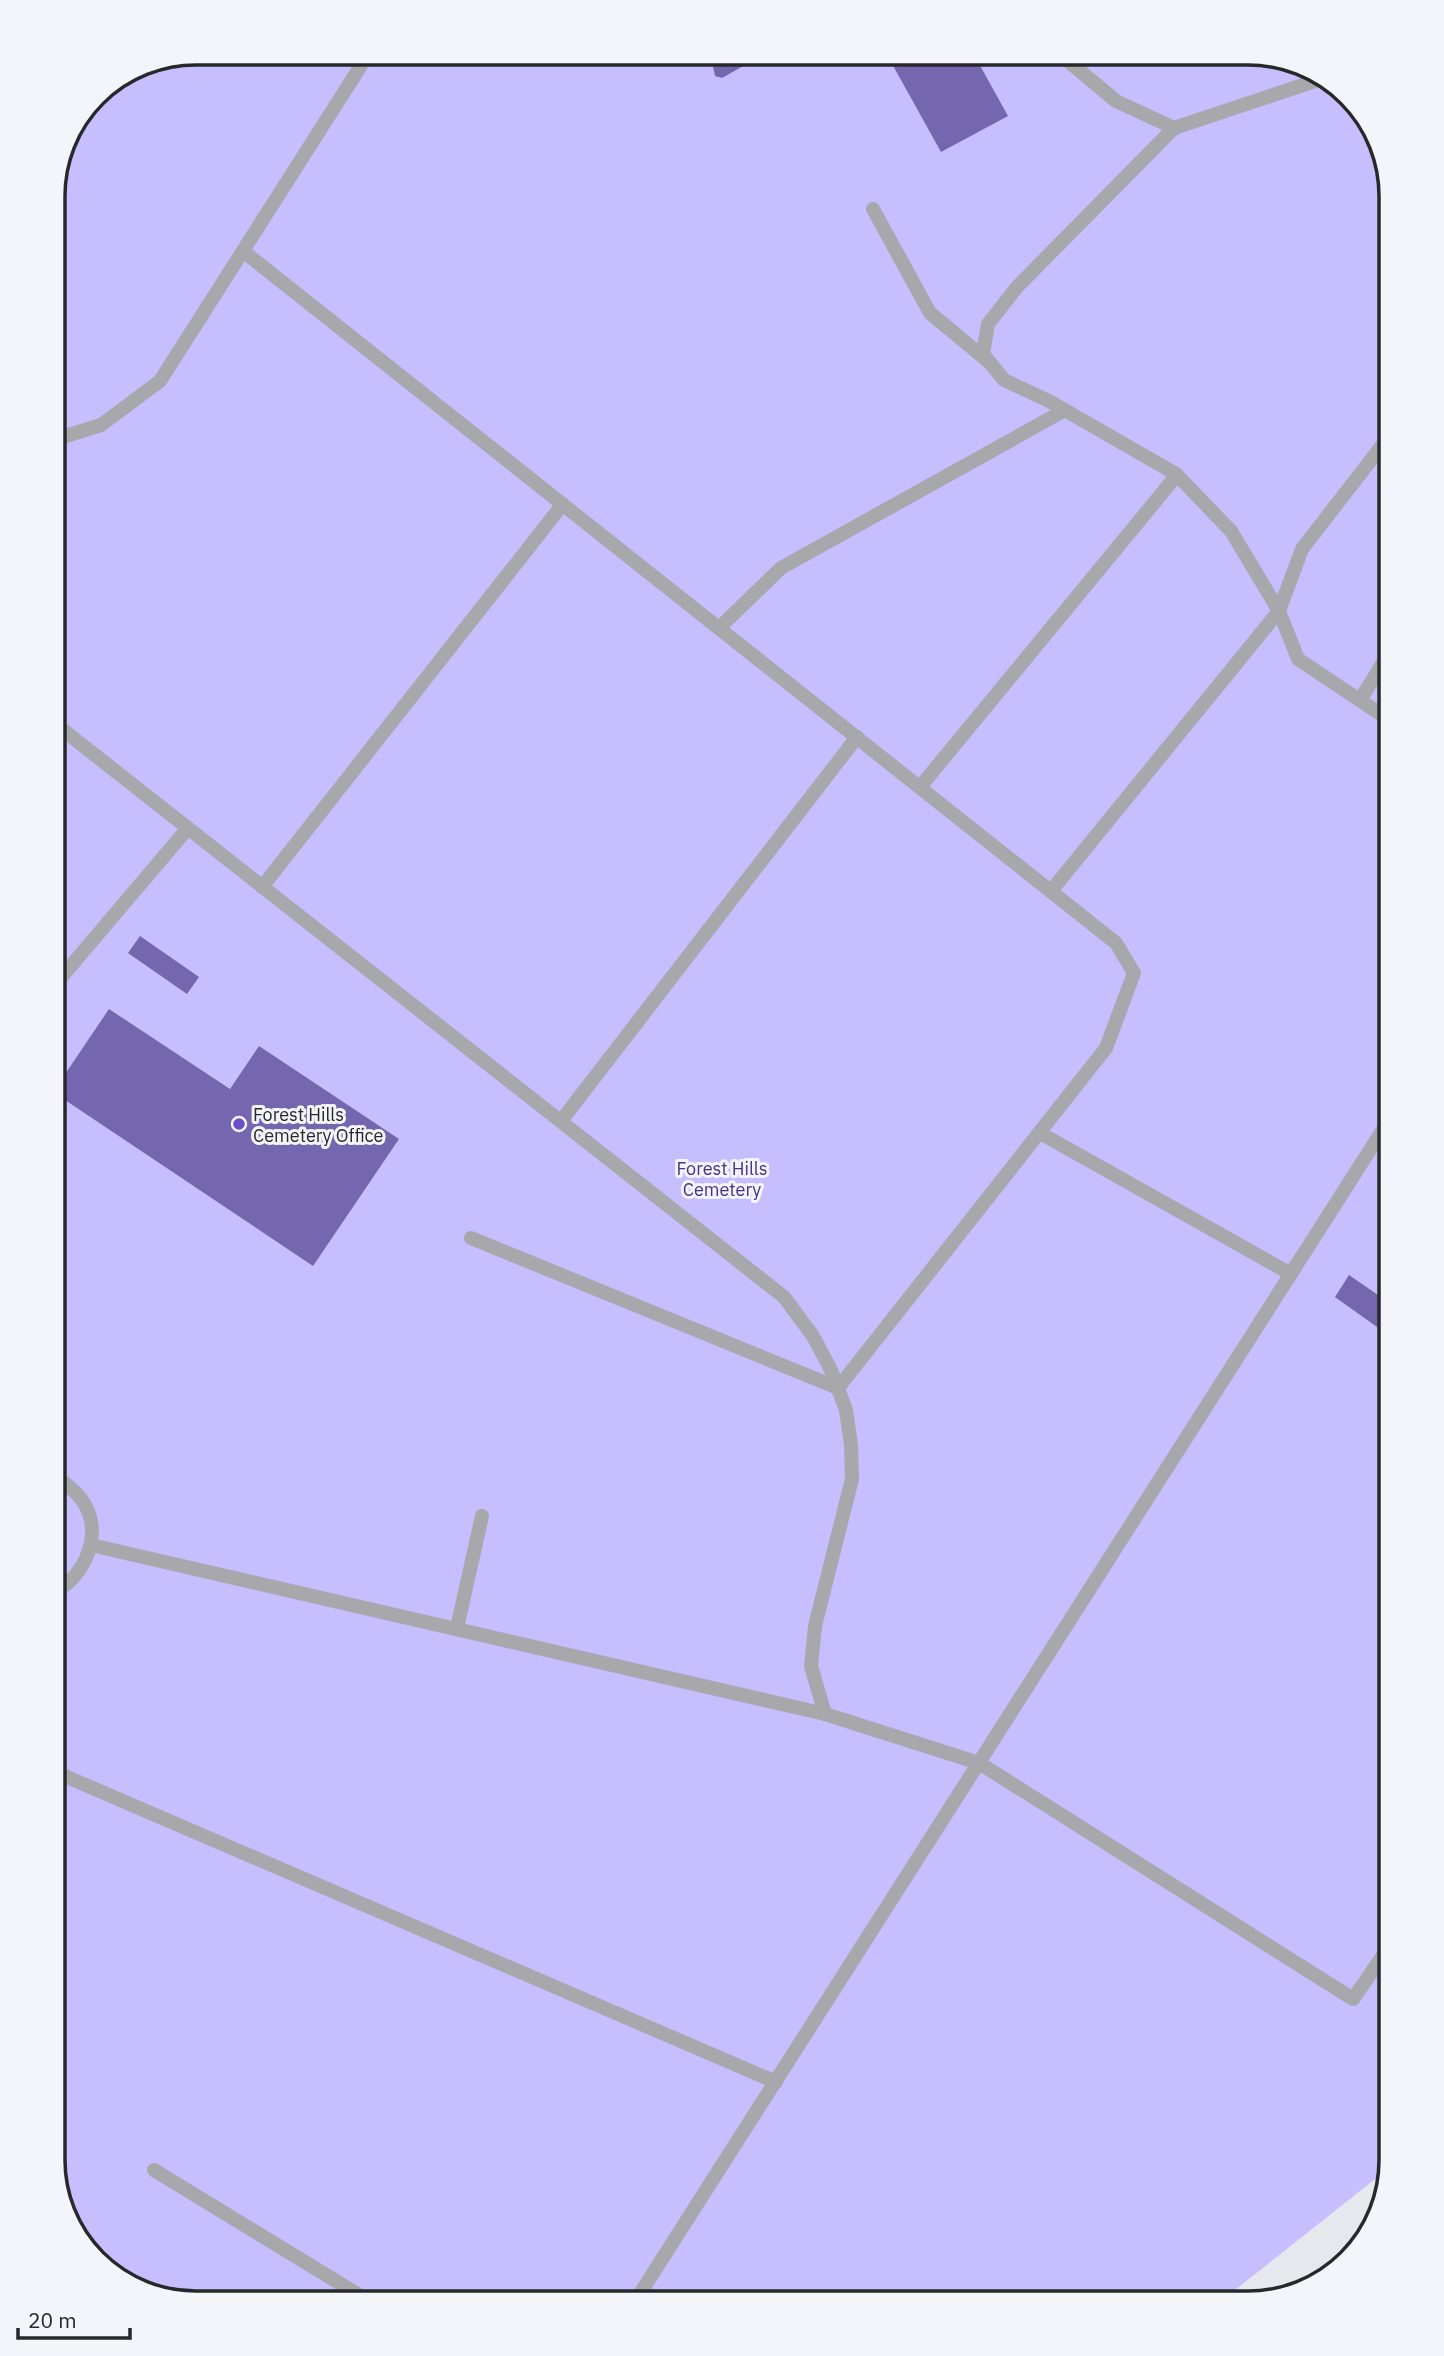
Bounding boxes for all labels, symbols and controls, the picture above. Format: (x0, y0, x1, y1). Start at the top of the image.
place label: Forest Hills Cemetery Office (253, 1103, 384, 1147)
marker: Forest Hills Cemetery Office (231, 1116, 247, 1132)
park label: Forest Hills Cemetery (677, 1157, 768, 1201)
scale bar (18, 2296, 130, 2340)
text: 20 m (28, 2306, 77, 2334)

